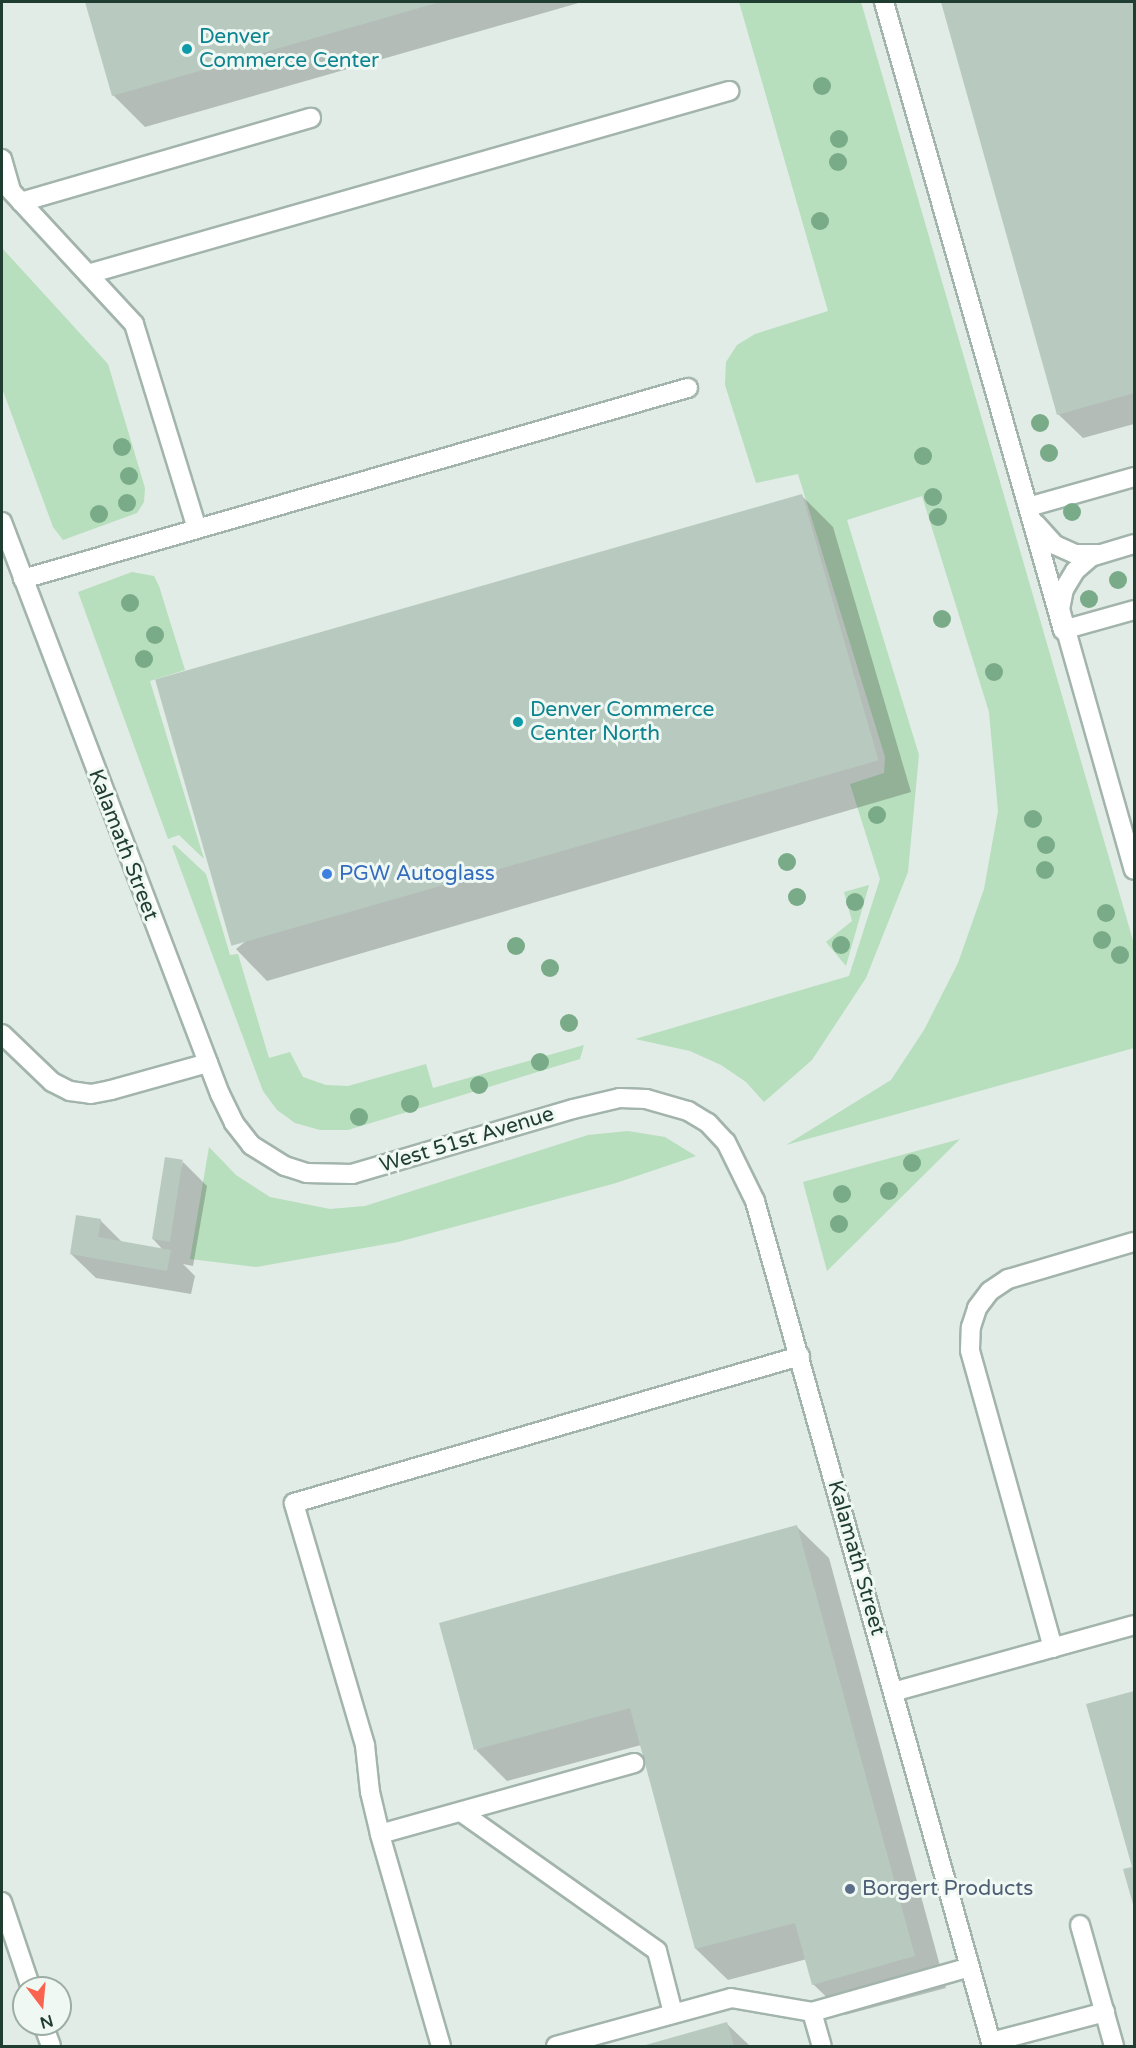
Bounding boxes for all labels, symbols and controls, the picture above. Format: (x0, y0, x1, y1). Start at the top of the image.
place label: Denver Commerce Center (199, 24, 379, 74)
marker: Denver Commerce Center (180, 42, 194, 56)
place label: Denver Commerce Center North (530, 697, 714, 747)
marker: Denver Commerce Center North (511, 715, 525, 729)
street label: Kalamath Street (83, 766, 163, 924)
place label: PGW Autoglass (339, 861, 495, 887)
marker: PGW Autoglass (320, 867, 334, 881)
street label: West 51st Avenue (377, 1102, 557, 1178)
street label: Kalamath Street (822, 1478, 890, 1638)
place label: Borgert Products (862, 1876, 1033, 1902)
marker: Borgert Products (843, 1882, 857, 1896)
north arrow (12, 1976, 72, 2036)
text: N (37, 2010, 55, 2033)

